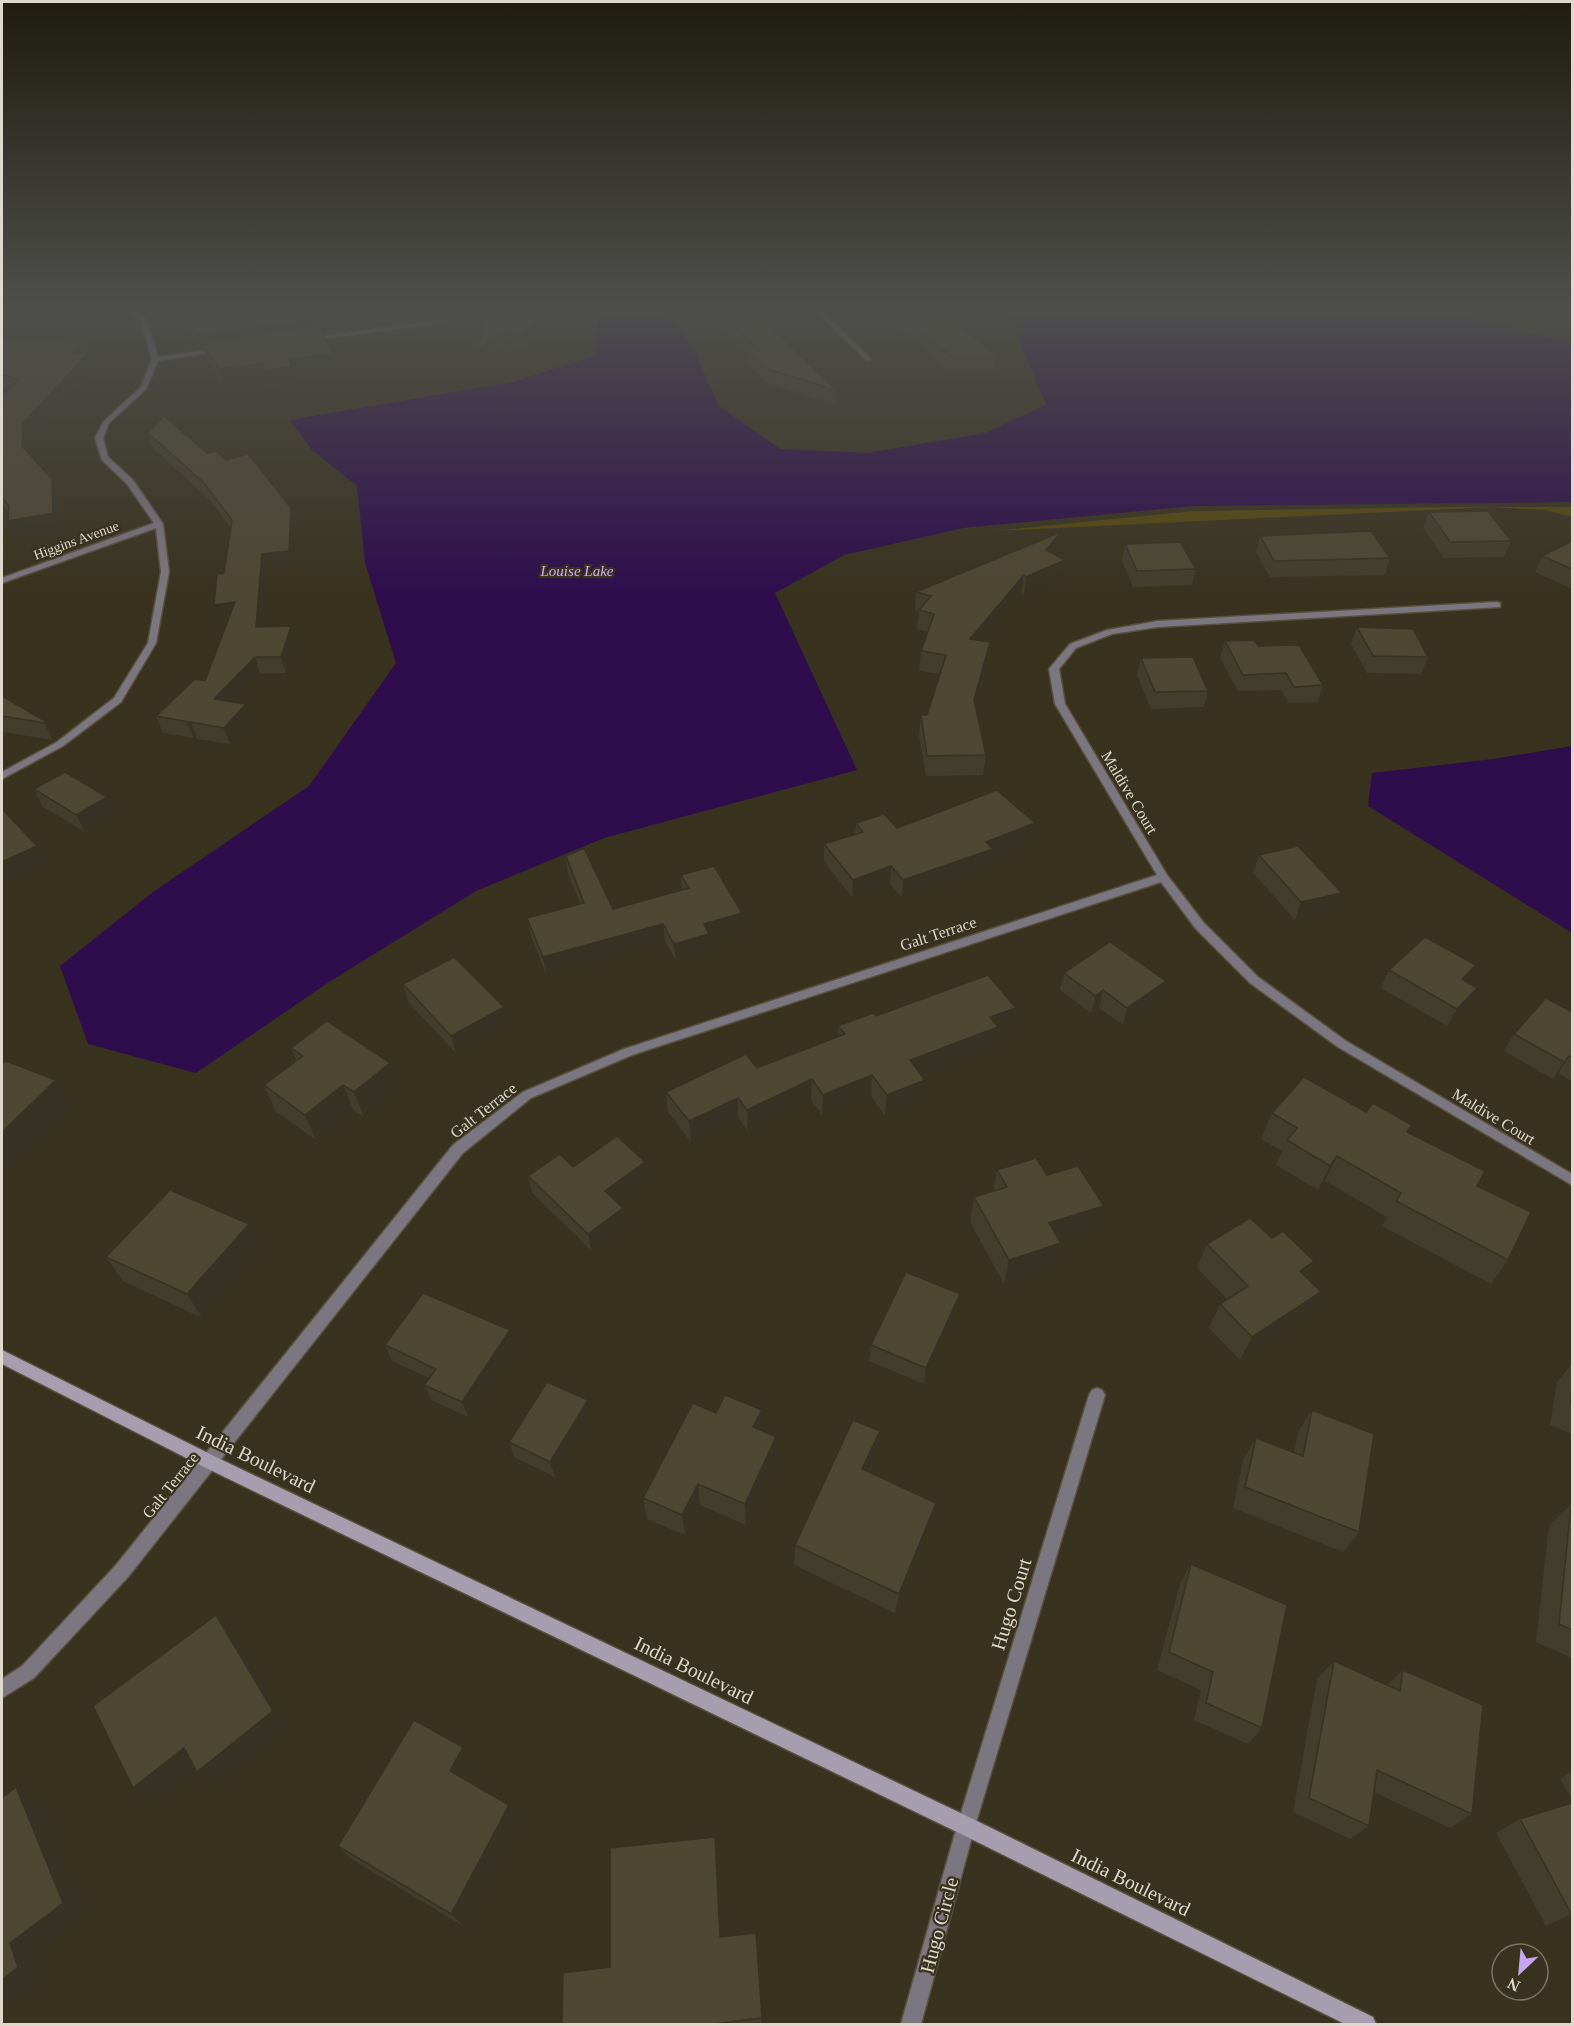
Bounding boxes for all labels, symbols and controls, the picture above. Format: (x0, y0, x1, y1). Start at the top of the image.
street label: Higgins Avenue (32, 518, 121, 563)
water label: Louise Lake (540, 563, 614, 579)
street label: Maldive Court (1098, 748, 1161, 837)
street label: Galt Terrace (898, 913, 978, 954)
street label: Galt Terrace (447, 1079, 520, 1141)
street label: Maldive Court (1449, 1085, 1539, 1148)
street label: India Boulevard (193, 1421, 319, 1497)
street label: Galt Terrace (139, 1449, 202, 1521)
street label: Hugo Court (987, 1555, 1036, 1653)
street label: India Boulevard (631, 1632, 757, 1708)
street label: India Boulevard (1068, 1844, 1194, 1920)
street label: Hugo Circle (916, 1875, 963, 1976)
north arrow (1490, 1942, 1550, 2002)
text: N (1504, 1975, 1523, 1995)

